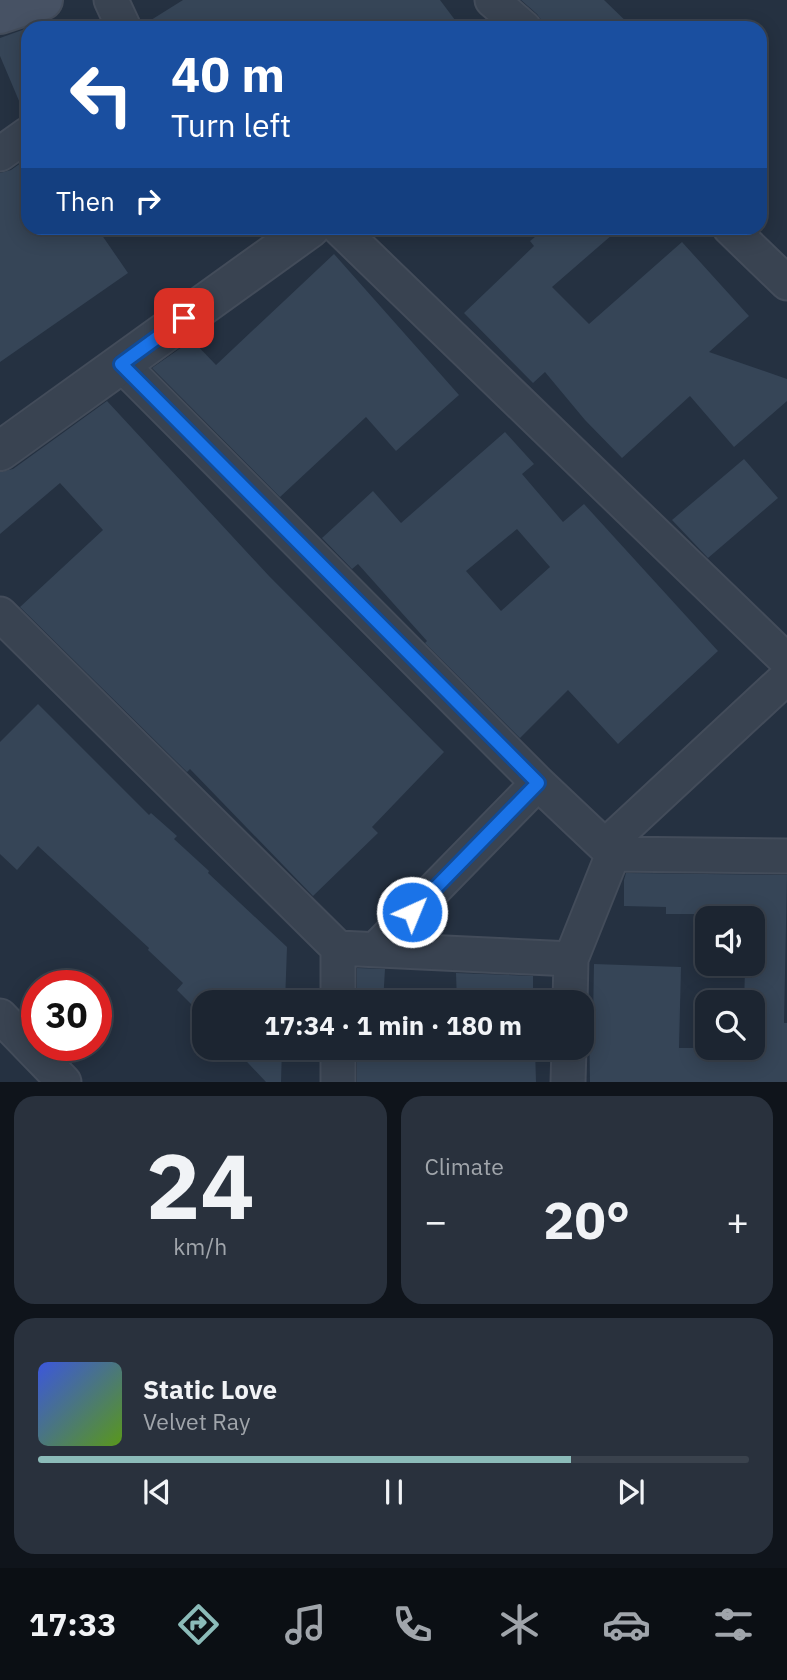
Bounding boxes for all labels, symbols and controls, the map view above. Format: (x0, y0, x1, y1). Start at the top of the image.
text: 40 m (171, 42, 285, 105)
icon: left (56, 49, 147, 140)
text: Turn left (171, 104, 291, 146)
icon: right (129, 182, 167, 220)
text: Then (56, 184, 115, 218)
pin (154, 288, 214, 348)
icon: arrive (165, 299, 203, 337)
position arrow (375, 875, 449, 949)
map controls (695, 906, 765, 1060)
button: sound (695, 906, 765, 976)
speed limit sign: 30 (21, 970, 112, 1061)
button: search (695, 990, 765, 1060)
text: 17:34 · 1 min · 180 m (264, 1008, 522, 1042)
text: 24 (146, 1126, 255, 1244)
text: Climate (425, 1151, 504, 1181)
text: 20° (543, 1186, 630, 1253)
text: − (425, 1196, 447, 1245)
text: + (726, 1196, 749, 1245)
text: km/h (173, 1231, 227, 1261)
text: Static Love (143, 1372, 277, 1406)
text: Velvet Ray (143, 1406, 250, 1436)
icon: previous (138, 1473, 176, 1511)
icon: pause (375, 1473, 413, 1511)
icon: next (612, 1473, 650, 1511)
icon: directions (174, 1600, 223, 1649)
icon: music (281, 1600, 330, 1649)
icon: phone (388, 1600, 437, 1649)
icon: climate (495, 1600, 544, 1649)
icon: car (602, 1600, 651, 1649)
icon: filters (709, 1600, 758, 1649)
text: 17:33 (29, 1603, 116, 1645)

